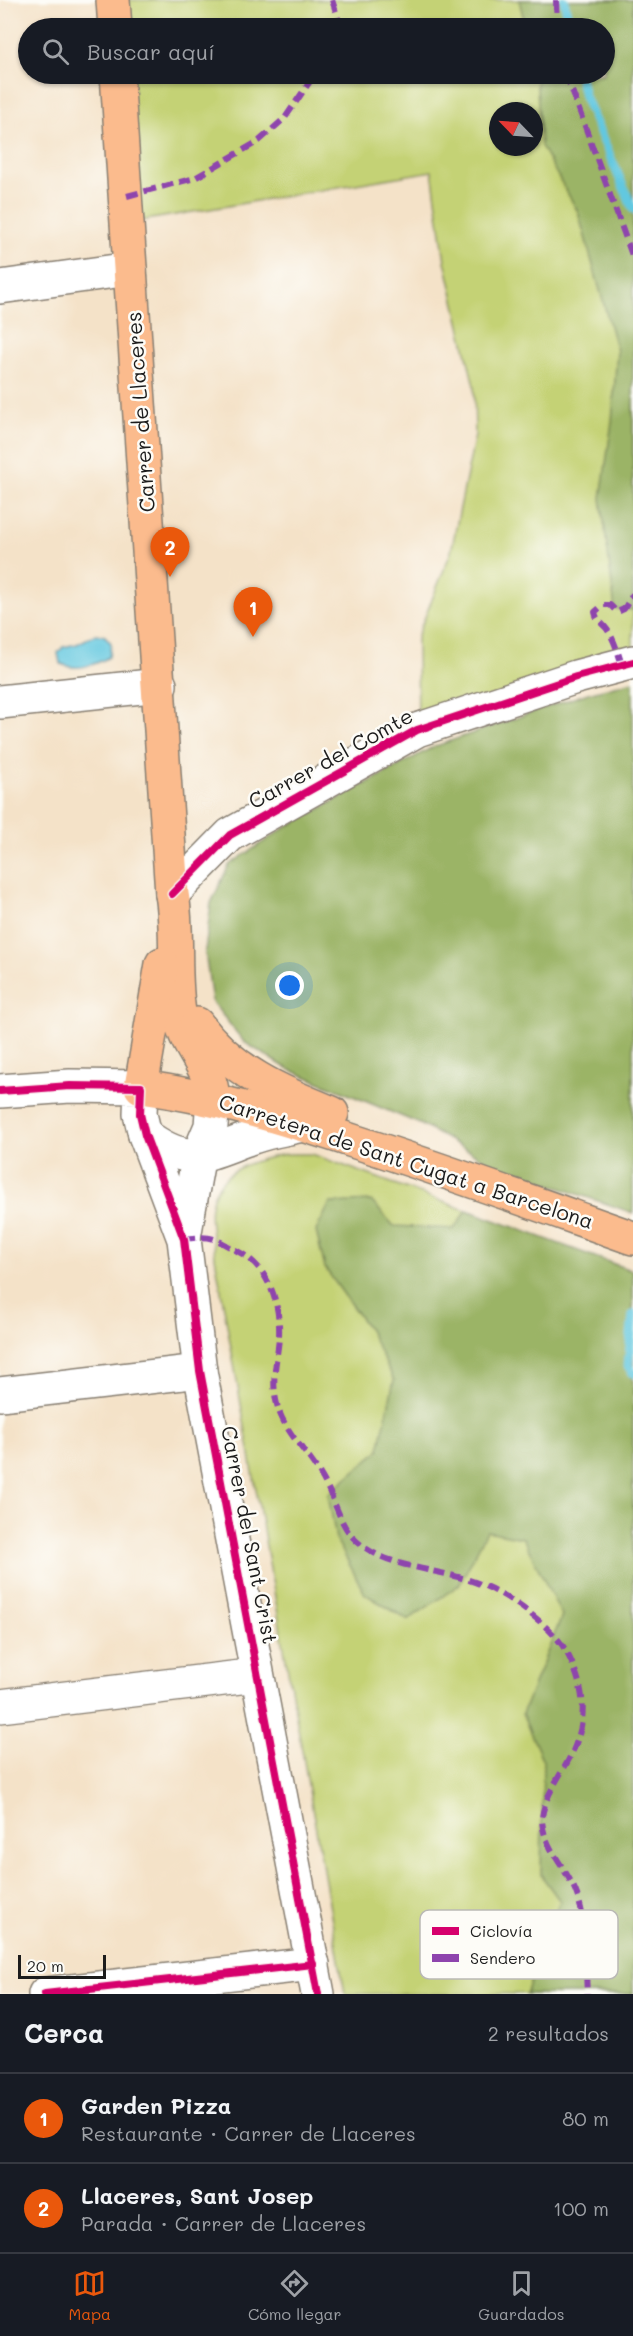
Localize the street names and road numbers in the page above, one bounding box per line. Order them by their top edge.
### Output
street label: Carrer de Llaceres [119,311,160,513]
street label: Carrer del Comte [243,701,417,814]
street label: Carretera de Sant Cugat a Barcelona [216,1087,597,1234]
street label: Carrer del Sant Crist [216,1423,285,1646]

